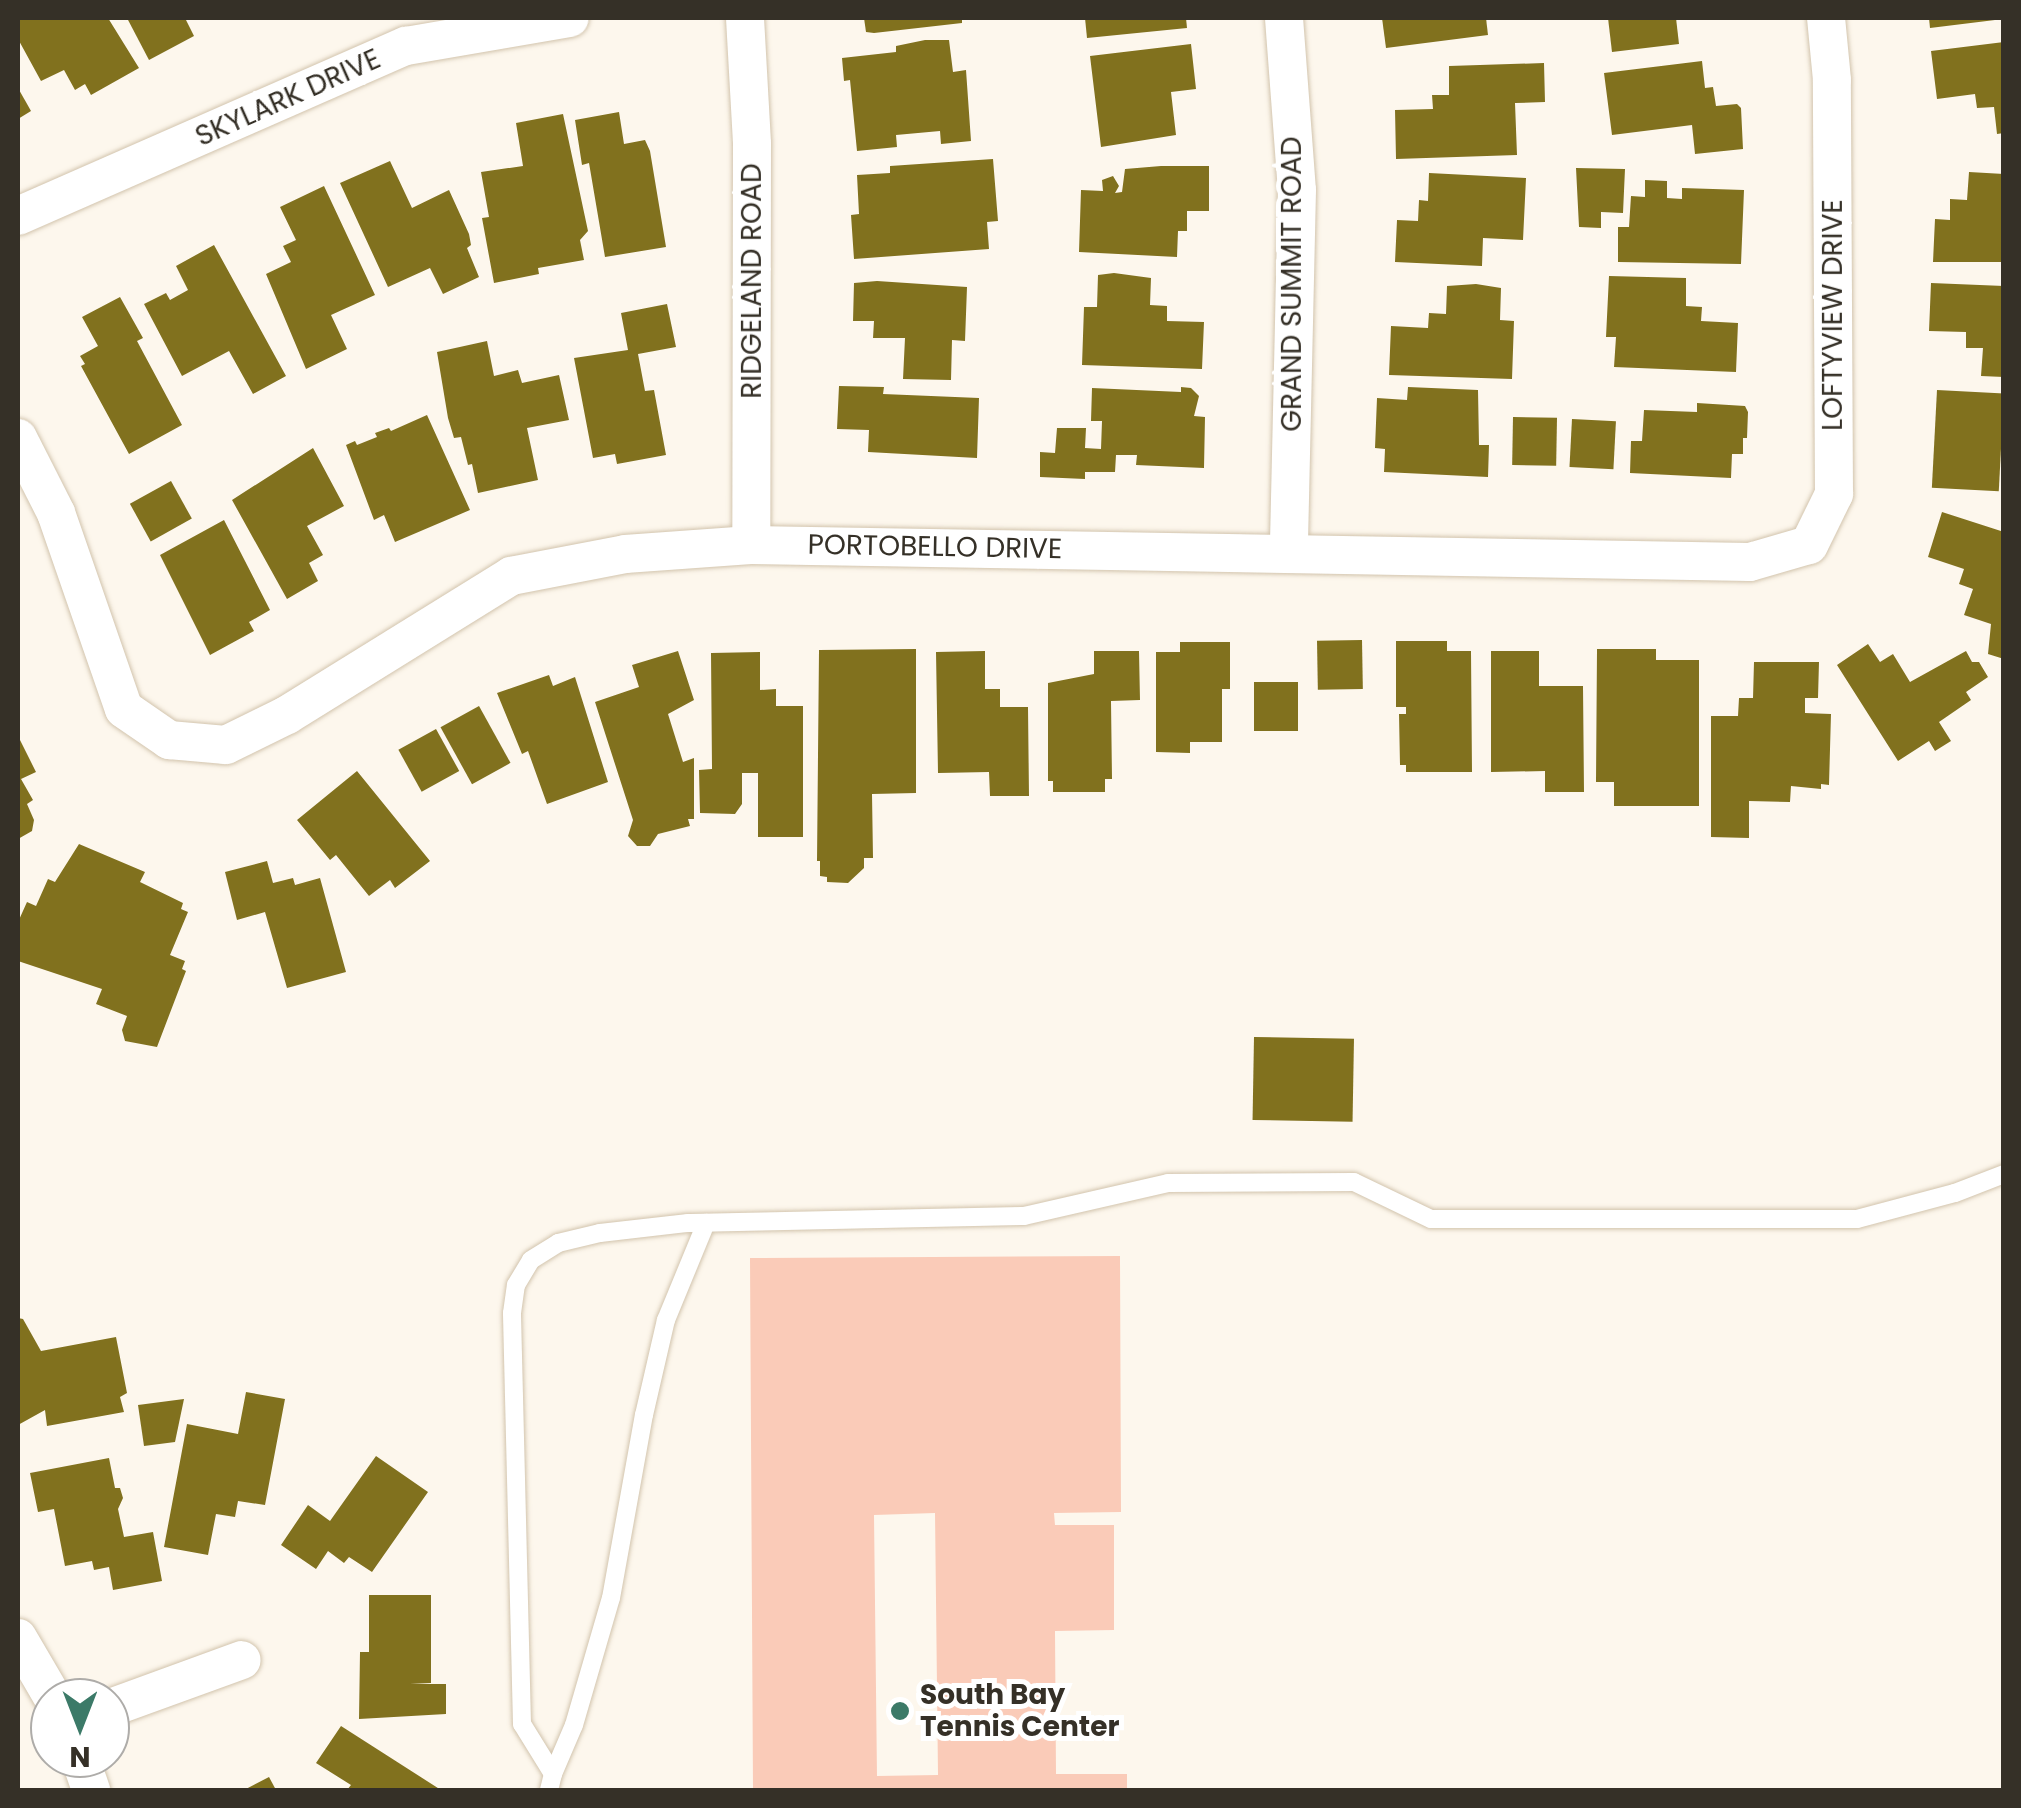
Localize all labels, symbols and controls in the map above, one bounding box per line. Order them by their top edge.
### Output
street label: SKYLARK DRIVE [190,42,386,154]
street label: GRAND SUMMIT ROAD [1275,136,1309,432]
street label: RIDGELAND ROAD [735,163,769,399]
street label: LOFTYVIEW DRIVE [1816,199,1850,431]
street label: PORTOBELLO DRIVE [807,528,1063,566]
north arrow [30,1678,130,1778]
place label: South Bay Tennis Center [920,1678,1119,1744]
marker: South Bay Tennis Center [889,1700,911,1722]
text: N [69,1737,91,1776]

